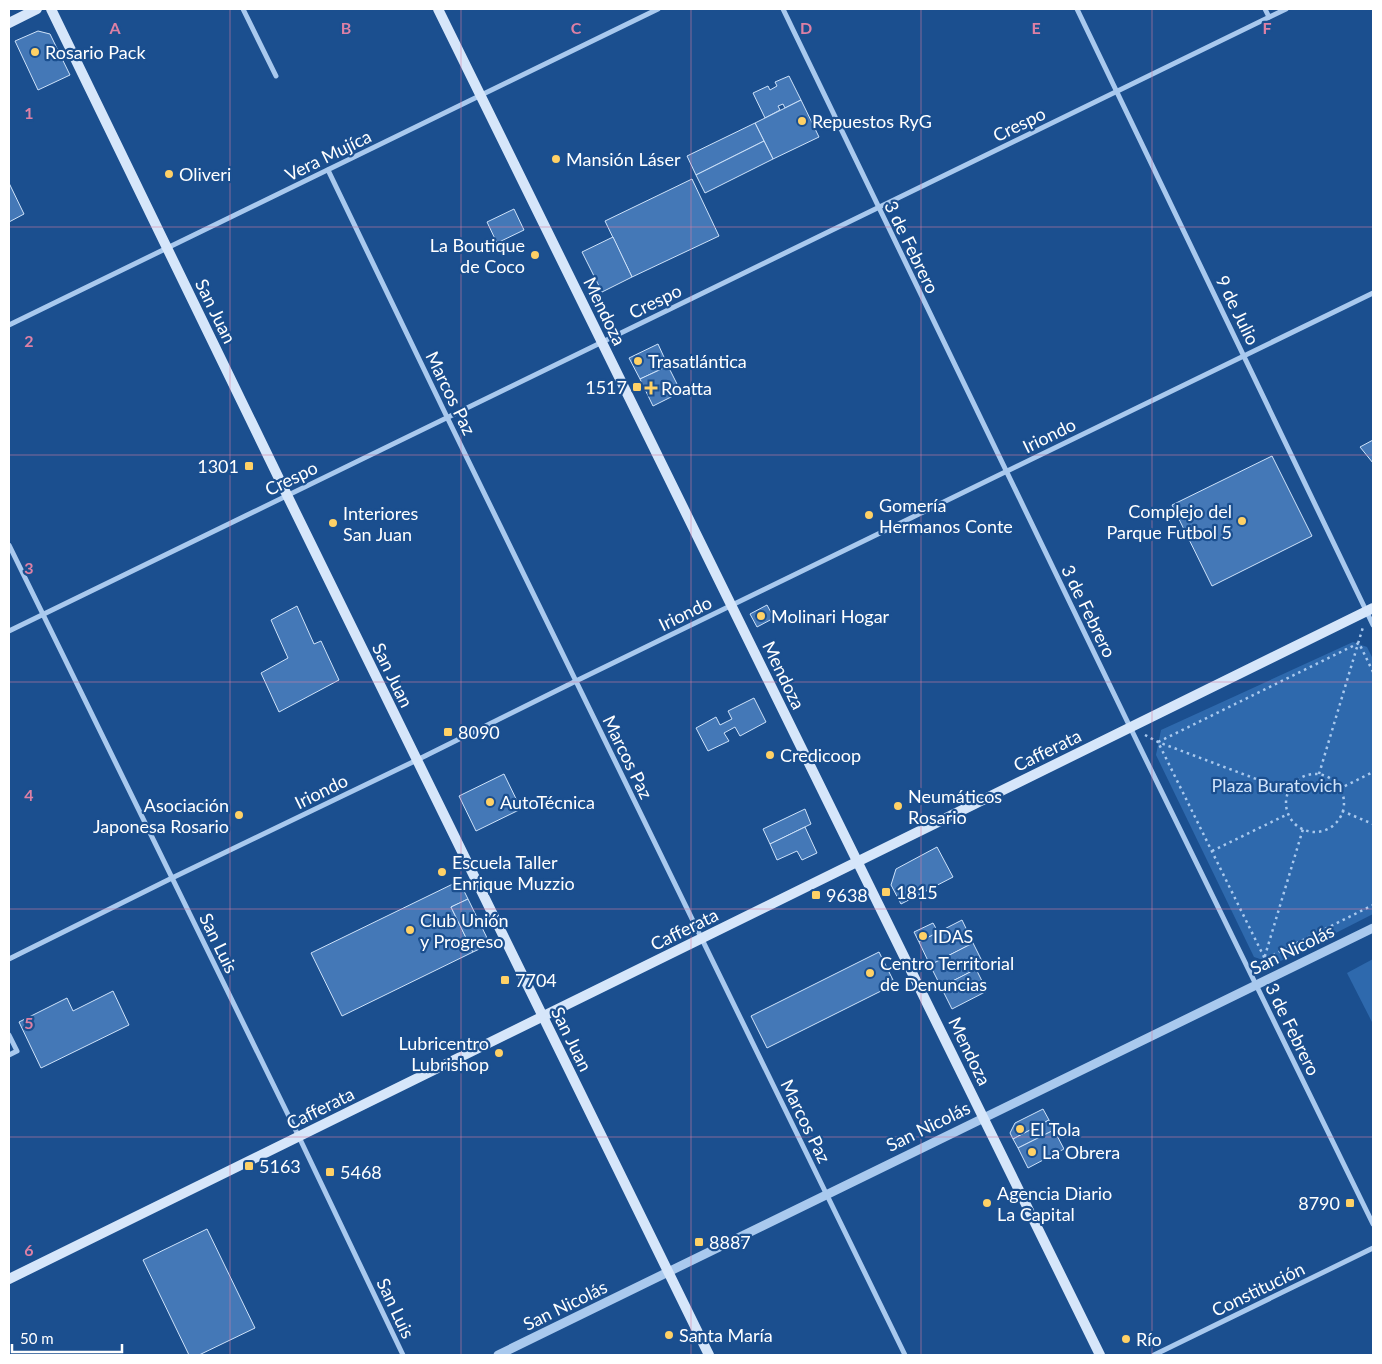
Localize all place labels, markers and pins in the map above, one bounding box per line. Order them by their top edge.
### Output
place label: Rosario Pack [45,41,146,63]
marker: Rosario Pack [29,46,41,58]
place label: Repuestos RyG [812,110,932,132]
marker: Repuestos RyG [796,115,808,127]
place label: Mansión Láser [566,148,681,170]
marker: Mansión Láser [550,153,562,165]
place label: Oliveri [179,163,231,185]
marker: Oliveri [163,168,175,180]
place label: La Boutique de Coco [430,234,525,277]
marker: La Boutique de Coco [529,249,541,261]
place label: Trasatlántica [648,350,747,372]
marker: Trasatlántica [632,355,644,367]
place label: 1517 [585,376,627,398]
place label: Roatta [661,377,712,399]
marker: 1517 [631,381,643,393]
marker: Roatta [645,382,657,394]
place label: 1301 [197,455,239,477]
marker: 1301 [243,460,255,472]
place label: Gomería Hermanos Conte [879,494,1013,537]
place label: Complejo del Parque Futbol 5 [1107,500,1232,543]
place label: Interiores San Juan [343,502,419,545]
marker: Gomería Hermanos Conte [863,509,875,521]
marker: Complejo del Parque Futbol 5 [1236,515,1248,527]
marker: Interiores San Juan [327,517,339,529]
place label: Molinari Hogar [771,605,890,627]
marker: Molinari Hogar [755,610,767,622]
place label: 8090 [458,721,500,743]
marker: 8090 [442,726,454,738]
place label: Credicoop [780,744,861,766]
marker: Credicoop [764,749,776,761]
place label: Neumáticos Rosario [908,785,1002,828]
place label: AutoTécnica [500,791,595,813]
place label: Asociación Japonesa Rosario [93,794,229,837]
marker: AutoTécnica [484,796,496,808]
marker: Neumáticos Rosario [892,800,904,812]
marker: Asociación Japonesa Rosario [233,809,245,821]
place label: Escuela Taller Enrique Muzzio [452,851,575,894]
marker: Escuela Taller Enrique Muzzio [436,866,448,878]
place label: 1815 [896,881,938,903]
place label: 9638 [826,884,868,906]
marker: 1815 [880,886,892,898]
marker: 9638 [810,889,822,901]
place label: Club Unión y Progreso [420,909,509,952]
marker: Club Unión y Progreso [404,924,416,936]
place label: IDAS [933,925,973,947]
marker: IDAS [917,930,929,942]
place label: Centro Territorial de Denuncias [880,952,1014,995]
marker: Centro Territorial de Denuncias [864,967,876,979]
place label: 7704 [515,969,557,991]
marker: 7704 [499,974,511,986]
place label: Lubricentro Lubrishop [399,1032,489,1075]
marker: Lubricentro Lubrishop [493,1047,505,1059]
place label: El Tola [1030,1118,1080,1140]
marker: El Tola [1014,1123,1026,1135]
place label: La Obrera [1042,1141,1120,1163]
marker: La Obrera [1026,1146,1038,1158]
place label: 5163 [259,1155,301,1177]
marker: 5163 [243,1160,255,1172]
place label: 5468 [340,1161,382,1183]
marker: 5468 [324,1166,336,1178]
place label: Agencia Diario La Capital [997,1182,1112,1225]
place label: 8790 [1298,1192,1340,1214]
marker: Agencia Diario La Capital [981,1197,993,1209]
marker: 8790 [1344,1197,1356,1209]
place label: 8887 [709,1231,751,1253]
marker: 8887 [693,1236,705,1248]
place label: Santa María [679,1324,773,1346]
place label: Río [1136,1328,1162,1350]
marker: Santa María [663,1329,675,1341]
marker: Río [1120,1333,1132,1345]

